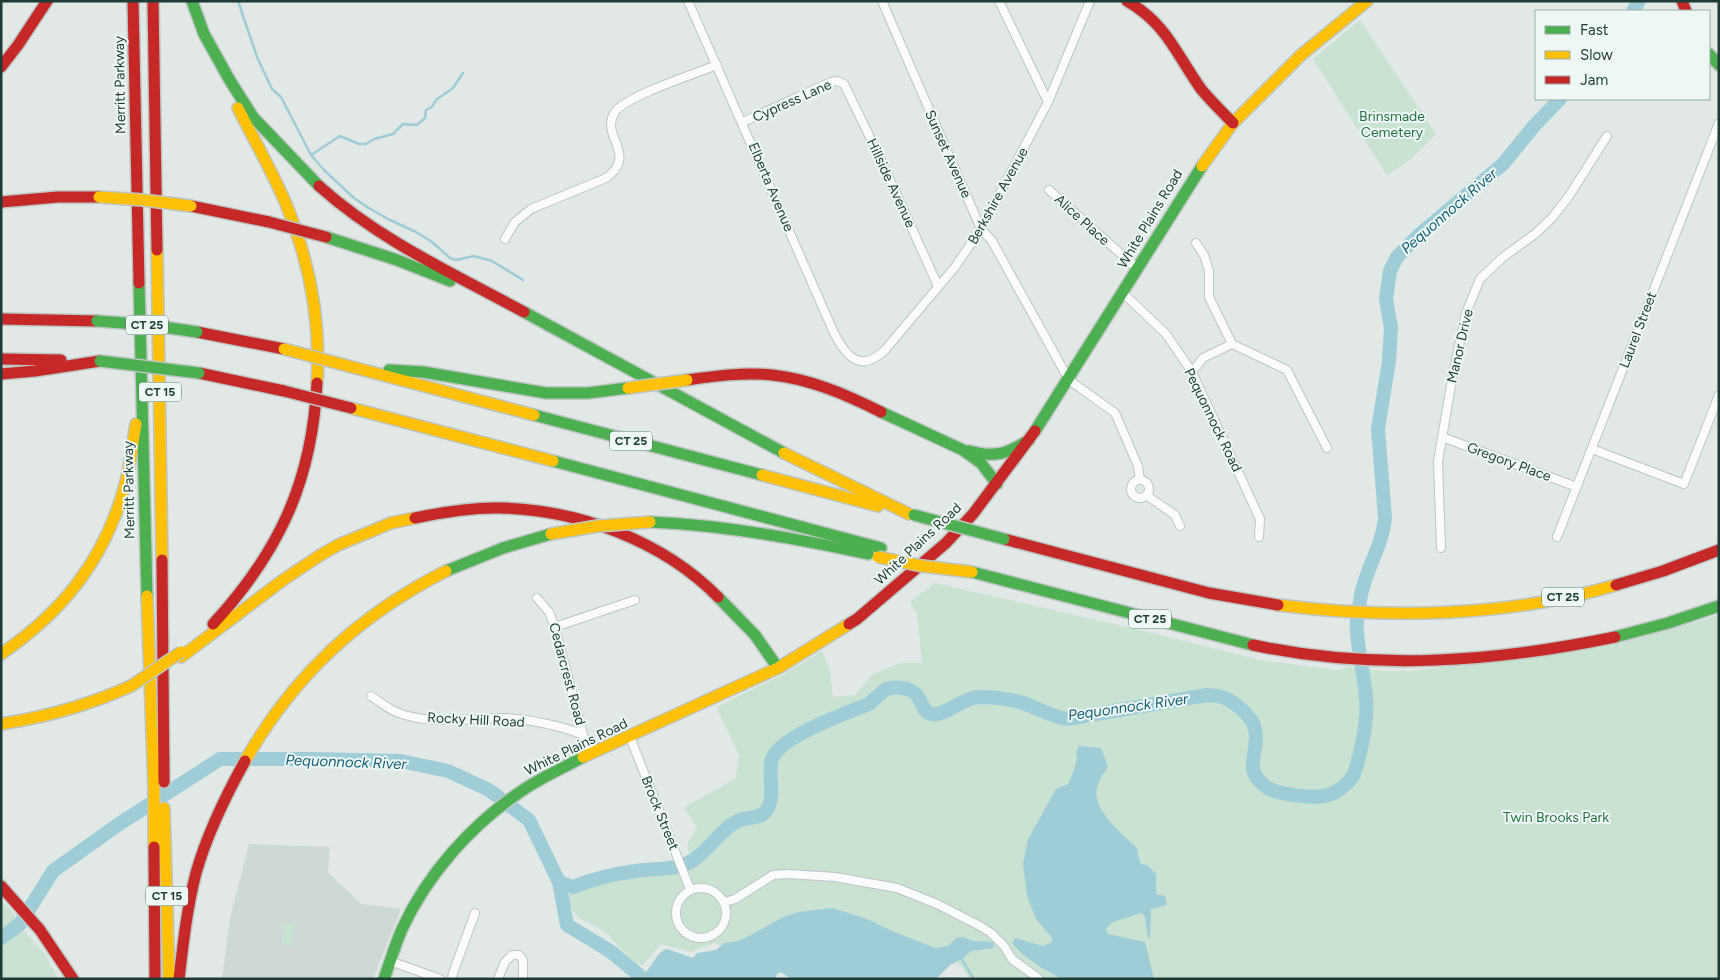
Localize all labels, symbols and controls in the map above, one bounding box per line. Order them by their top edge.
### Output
legend [1535,10,1710,100]
text: Fast [1580,21,1609,39]
street label: Merritt Parkway [111,35,129,134]
text: Slow [1580,46,1613,64]
text: Jam [1580,71,1608,89]
street label: Cypress Lane [750,76,834,126]
street label: Sunset Avenue [921,107,975,201]
park label: Brinsmade Cemetery [1359,108,1425,141]
street label: Hillside Avenue [863,136,919,231]
street label: Elberta Avenue [745,140,798,234]
street label: Berkshire Avenue [964,144,1032,248]
water label: Pequonnock River [1397,164,1501,258]
street label: White Plains Road [1114,166,1186,272]
street label: Alice Place [1051,191,1113,249]
street label: Laurel Street [1616,289,1660,371]
street label: Manor Drive [1443,307,1477,385]
road number: CT 25 [126,316,168,334]
street label: Pequonnock Road [1180,365,1246,475]
road number: CT 15 [139,382,181,402]
road number: CT 25 [610,432,652,451]
street label: Gregory Place [1465,439,1554,485]
street label: Merritt Parkway [120,440,138,539]
street label: White Plains Road [871,499,965,589]
road number: CT 25 [1542,588,1584,606]
road number: CT 25 [1129,610,1171,628]
street label: Cedarcrest Road [545,621,589,727]
water label: Pequonnock River [1067,690,1190,724]
street label: Rocky Hill Road [427,709,525,731]
street label: White Plains Road [522,715,630,779]
water label: Pequonnock River [285,751,408,773]
street label: Brock Street [637,773,683,853]
park label: Twin Brooks Park [1503,809,1609,826]
road number: CT 15 [146,886,188,906]

